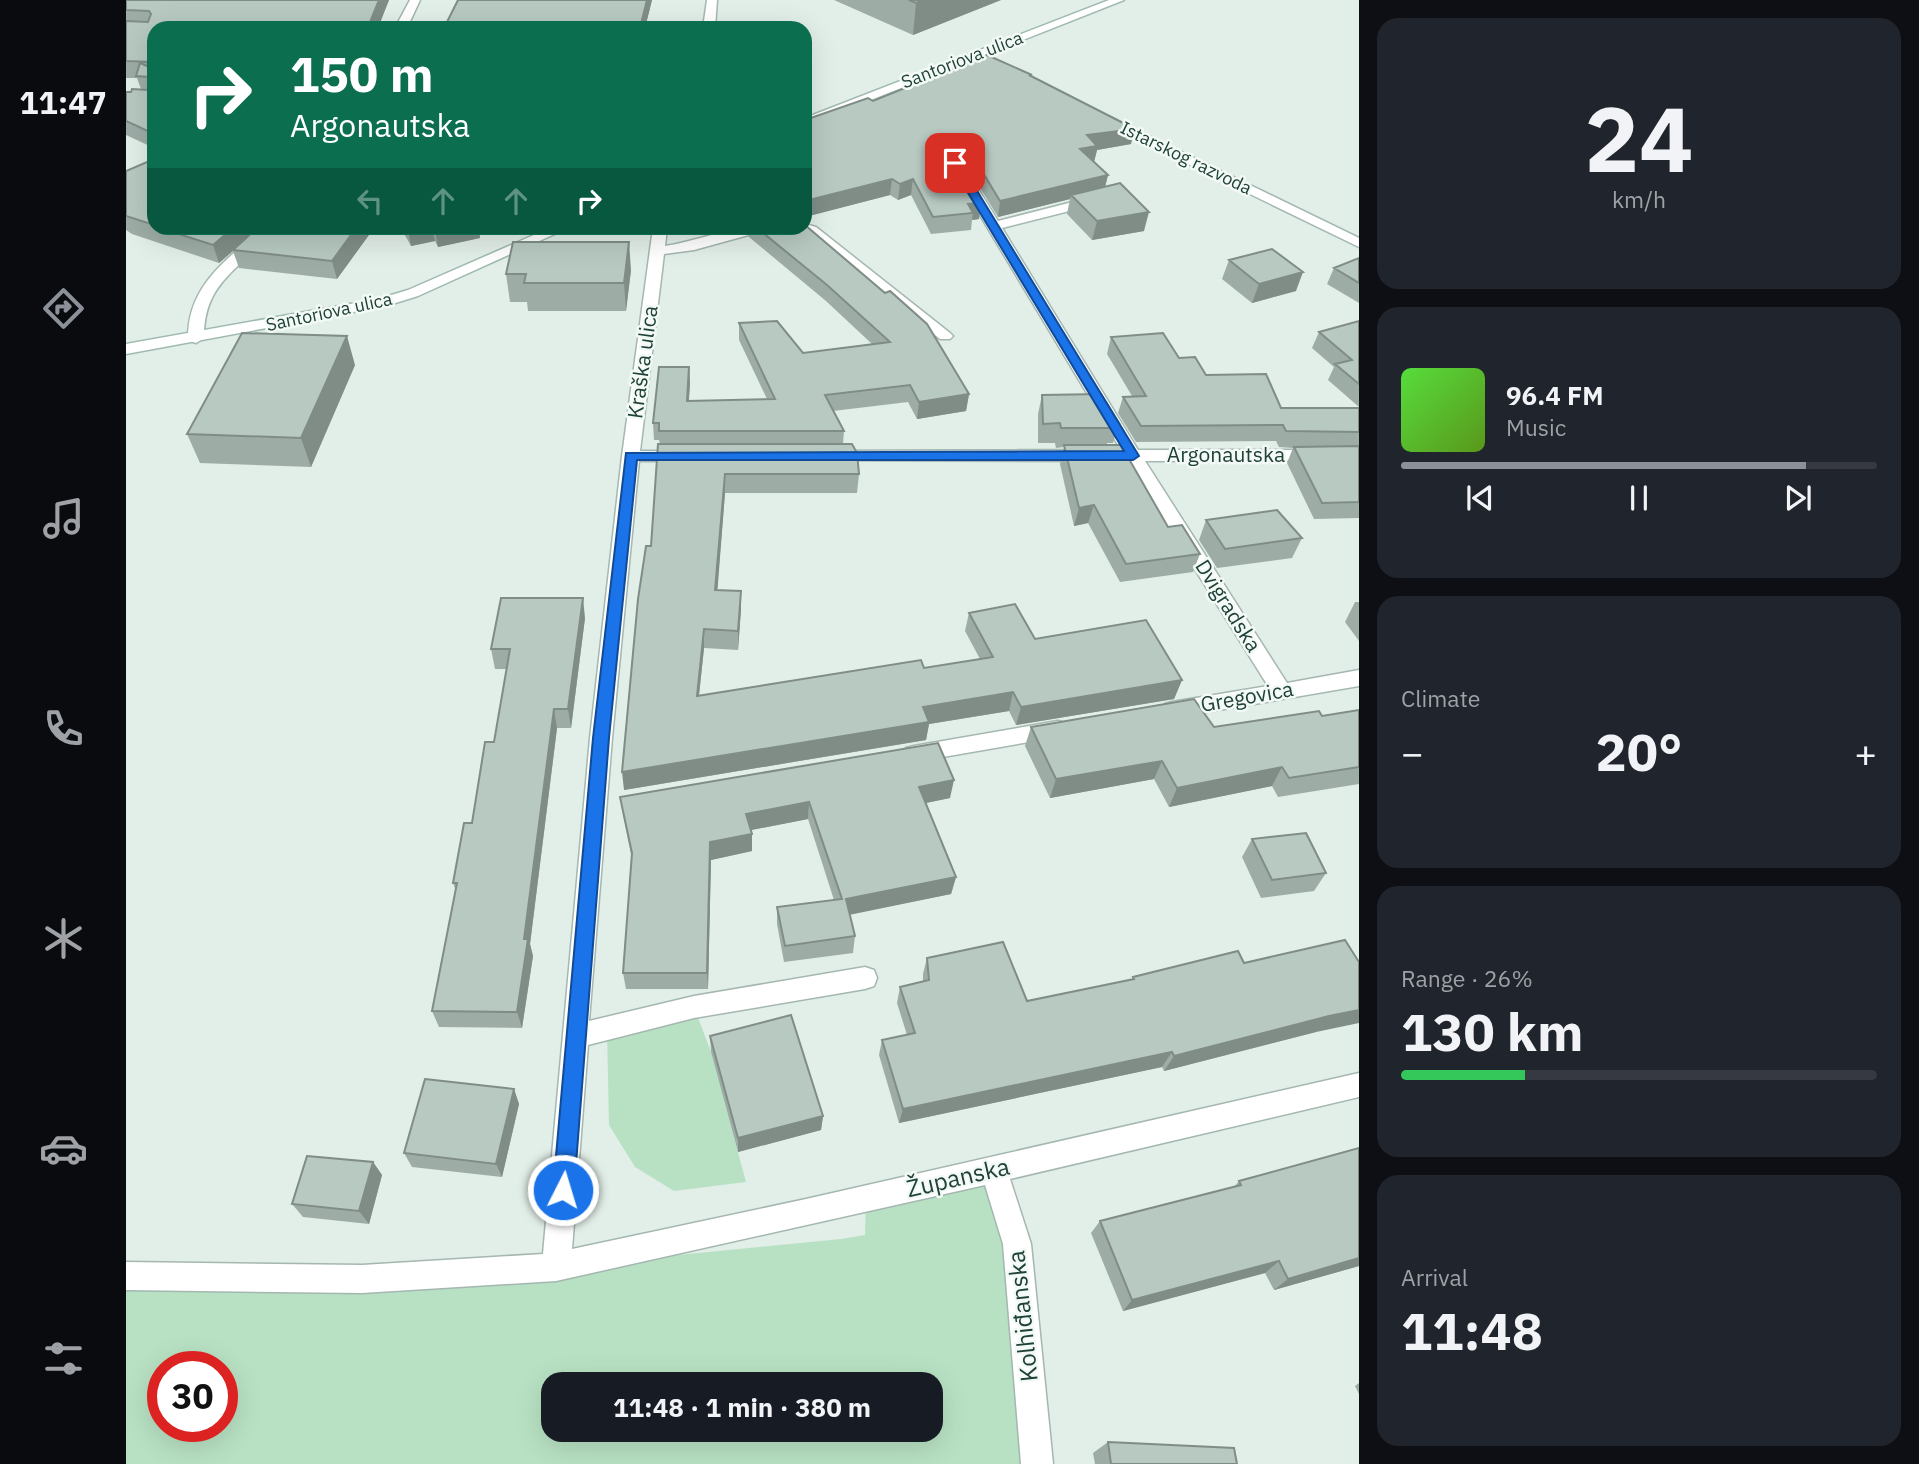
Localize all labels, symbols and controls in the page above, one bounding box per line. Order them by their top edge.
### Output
street label: Santoriova ulica [898,26,1026,93]
text: 150 m [290,42,434,105]
icon: right [175,49,266,140]
text: 24 [1584,79,1694,197]
text: 11:47 [19,81,107,123]
text: Argonautska [290,104,470,146]
street label: Istarskog razvoda [1117,116,1256,200]
pin [925,133,985,193]
icon: arrive [936,144,974,182]
icon: left [351,182,389,220]
icon: ahead [424,182,462,220]
icon: ahead [497,182,535,220]
icon: right [570,182,608,220]
text: km/h [1612,184,1666,214]
icon: directions [39,284,88,333]
street label: Santoriova ulica [264,287,395,336]
street label: Kraška ulica [620,303,664,420]
text: 96.4 FM [1506,378,1604,412]
text: Music [1506,412,1566,442]
street label: Argonautska [1167,440,1285,468]
icon: previous [1461,479,1499,517]
icon: pause [1620,479,1658,517]
icon: next [1779,479,1817,517]
icon: music [39,494,88,543]
street label: Dvigradska [1189,554,1268,657]
street label: Gregovica [1198,674,1295,718]
text: Climate [1401,683,1480,713]
icon: phone [39,704,88,753]
text: 20° [1596,718,1682,785]
text: − [1401,728,1424,777]
text: + [1854,728,1877,777]
icon: climate [39,914,88,963]
text: Range · 26% [1401,963,1533,993]
text: 130 km [1401,998,1583,1065]
icon: car [39,1124,88,1173]
street label: Županska [903,1150,1013,1204]
position arrow [526,1153,600,1227]
street label: Kolhiđanska [999,1249,1045,1383]
text: Arrival [1401,1262,1468,1292]
text: 11:48 [1401,1297,1543,1364]
icon: filters [39,1334,88,1383]
speed limit sign: 30 [147,1351,238,1442]
text: 11:48 · 1 min · 380 m [613,1390,871,1424]

